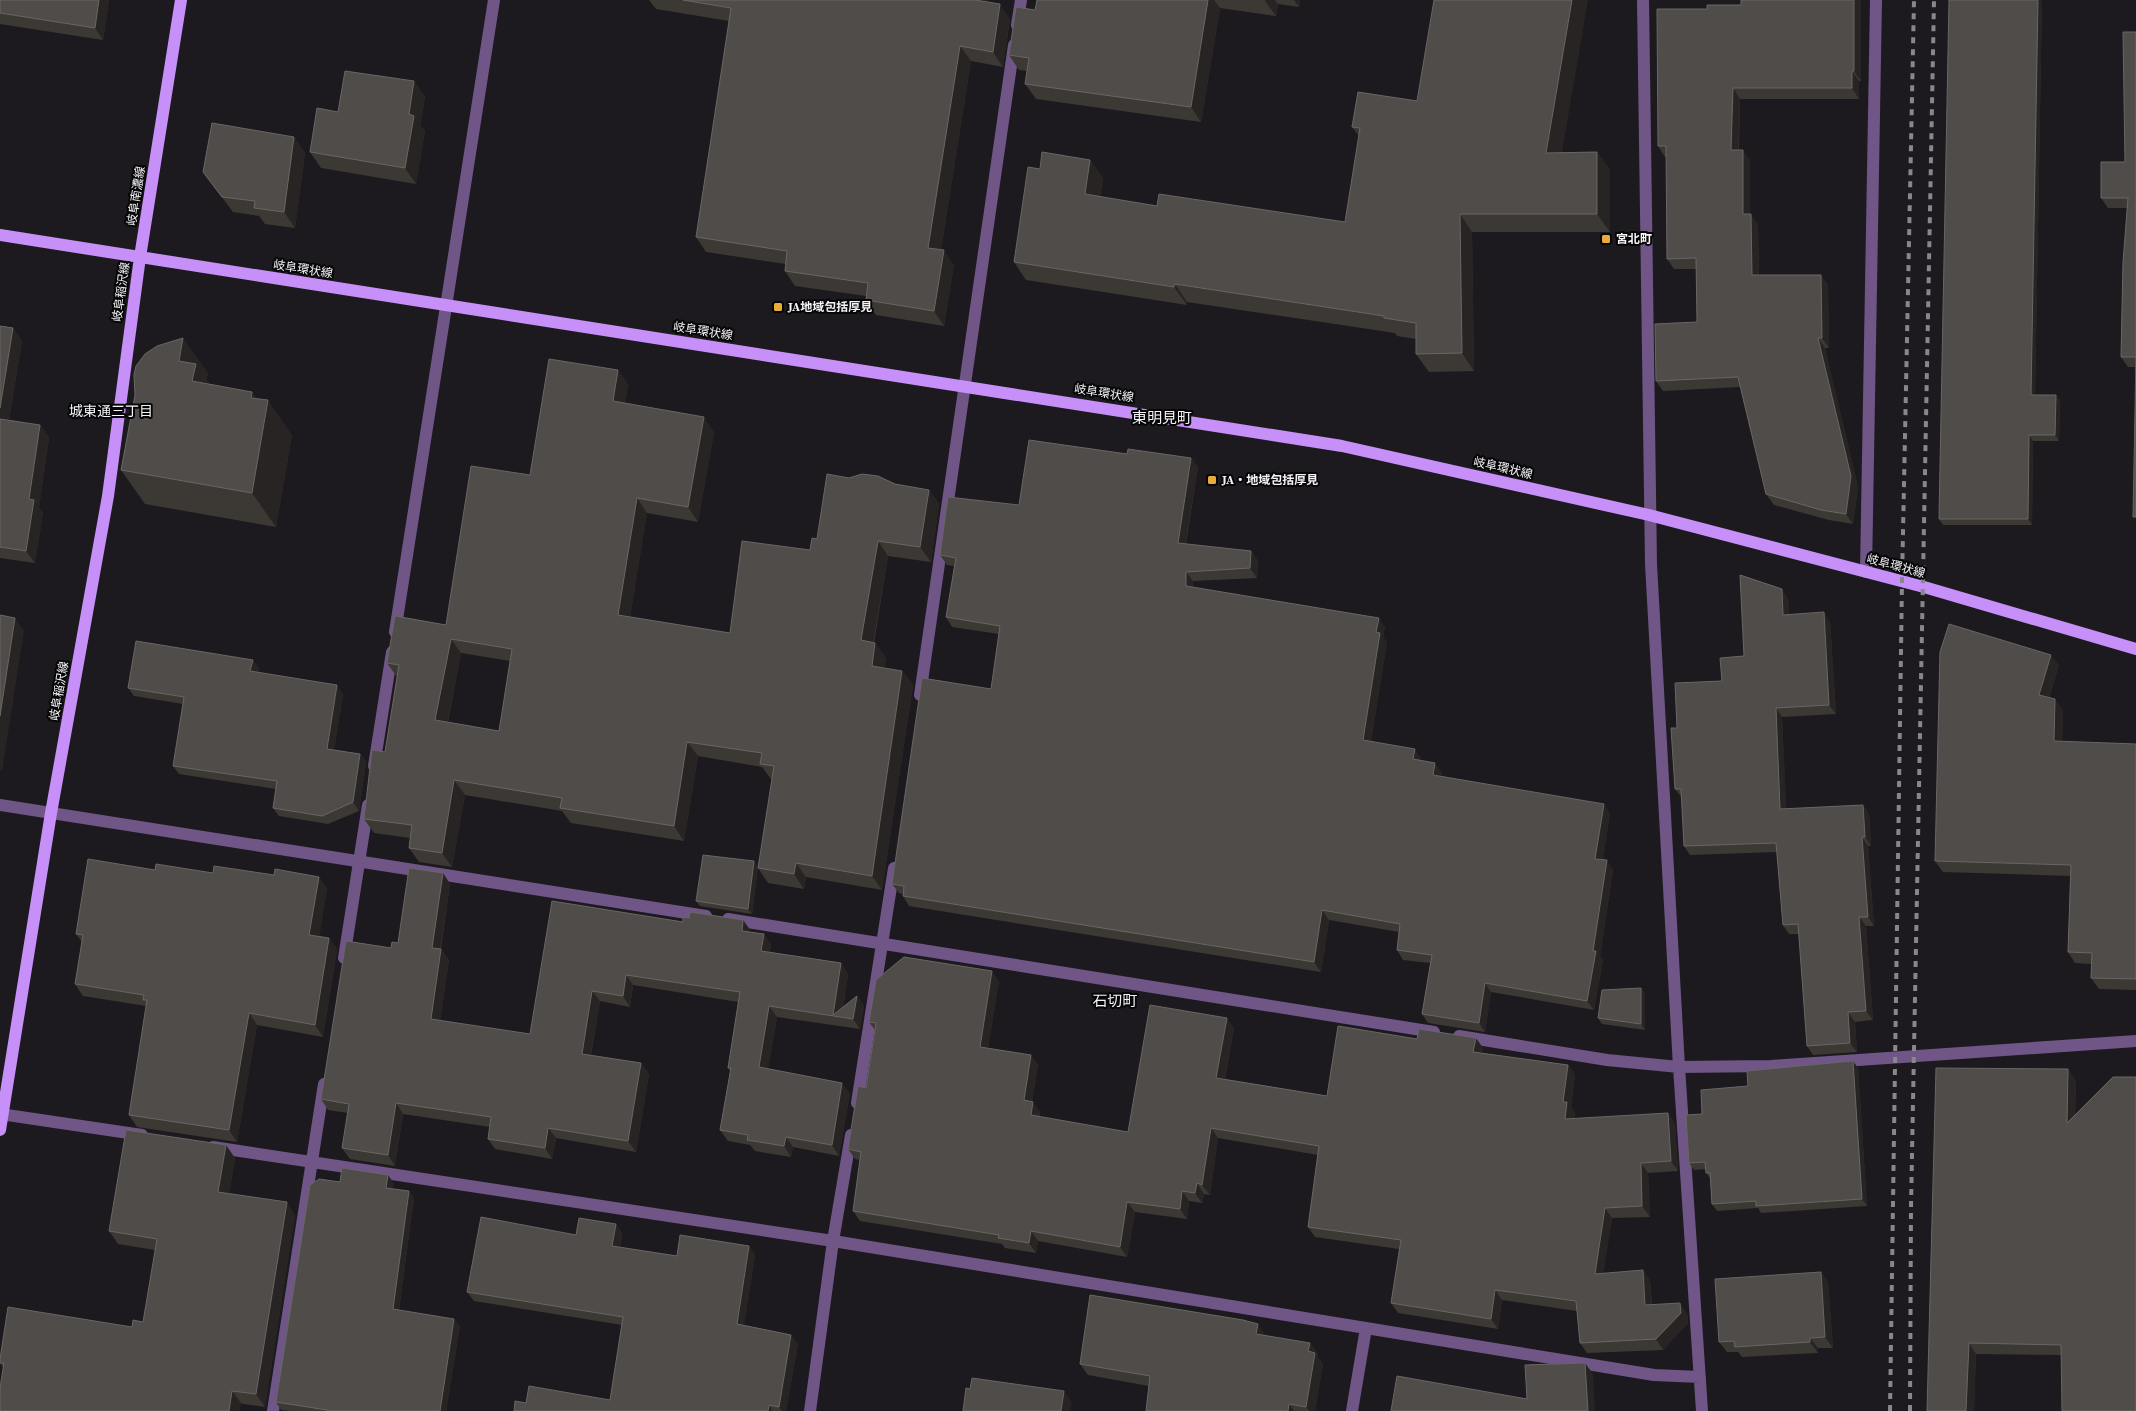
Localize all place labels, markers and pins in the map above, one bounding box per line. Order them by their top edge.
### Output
place label: 宮北町 [1616,231,1652,247]
marker: 宮北町 [1600,233,1612,245]
place label: JA地域包括厚見 [787,299,872,315]
marker: JA地域包括厚見 [772,301,784,313]
place label: JA・地域包括厚見 [1221,472,1318,488]
marker: JA・地域包括厚見 [1206,474,1218,486]

